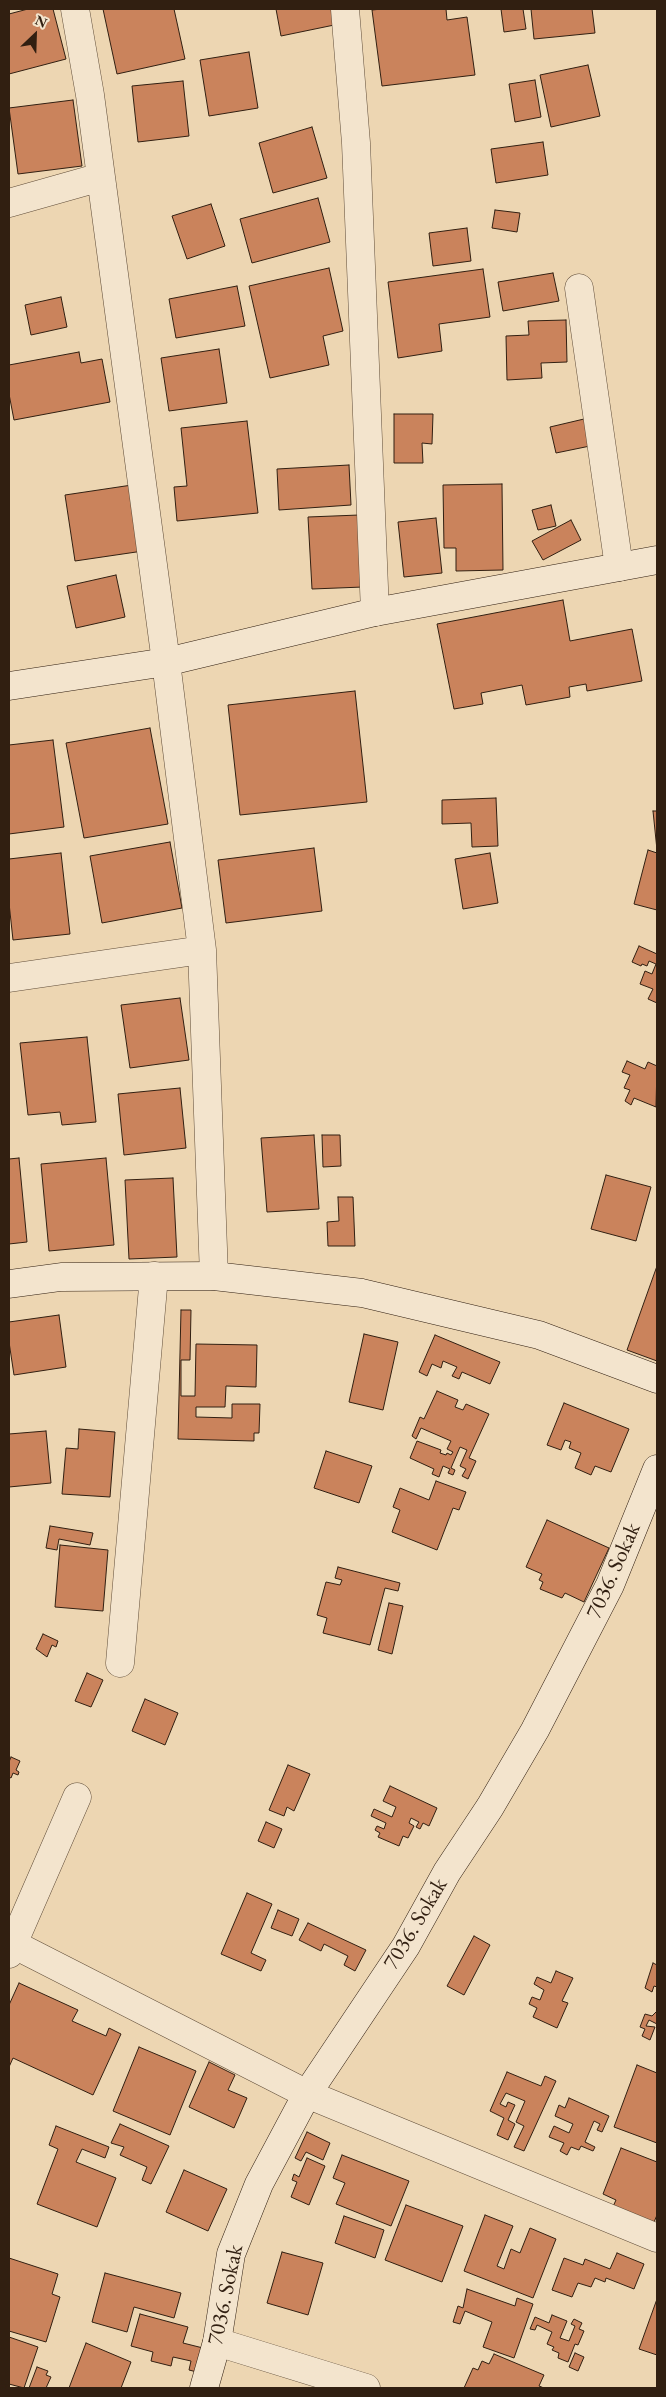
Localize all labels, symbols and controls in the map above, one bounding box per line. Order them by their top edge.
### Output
north arrow [10,10,60,60]
text: N [32,11,50,32]
street label: 7036. Sokak [581,1519,647,1623]
street label: 7036. Sokak [378,1874,454,1974]
street label: 7036. Sokak [202,2242,250,2348]

